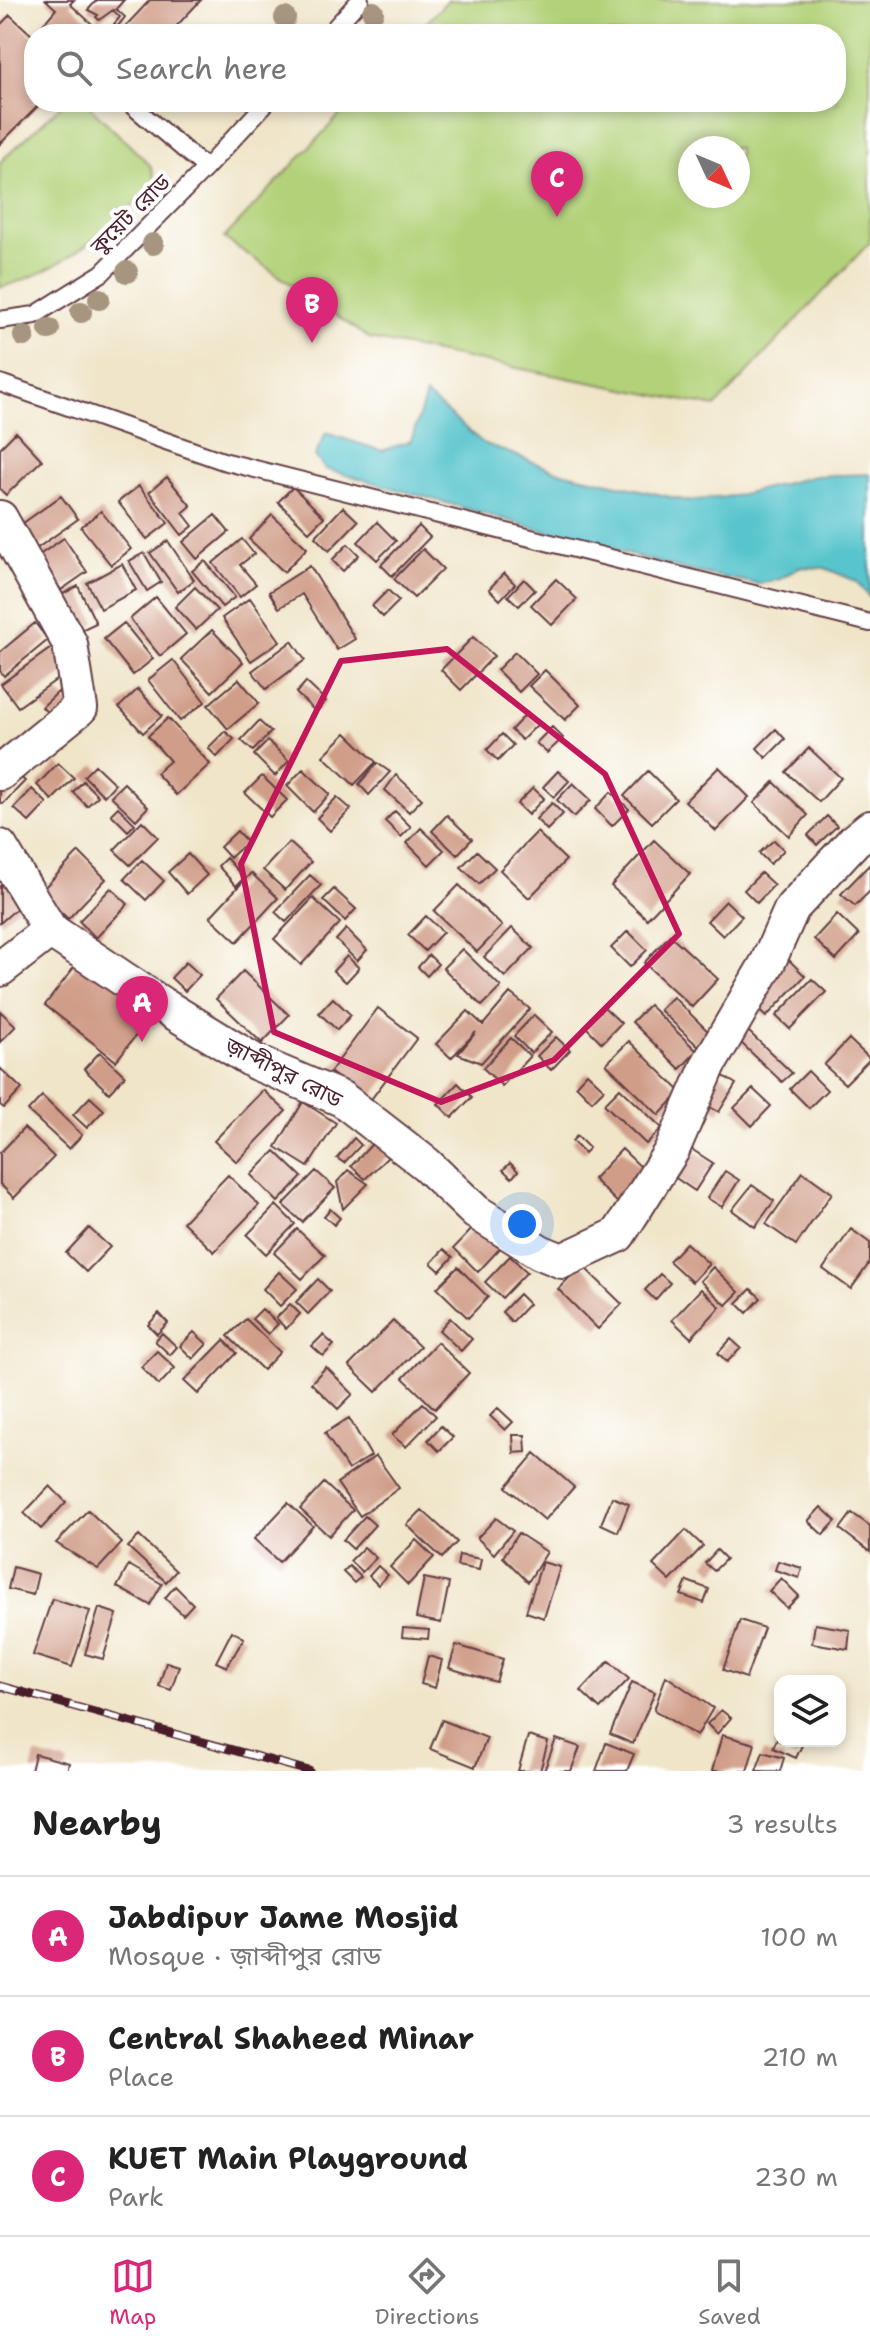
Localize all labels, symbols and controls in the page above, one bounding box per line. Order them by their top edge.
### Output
search box [24,24,846,112]
icon: search [52,46,96,90]
text: Search here [116,48,287,89]
north arrow [678,136,750,208]
pin: C [531,151,583,217]
street label: কুয়েট রোড [83,168,177,261]
pin: B [286,277,338,343]
pin: A [116,976,168,1042]
street label: জ়াব্দীপুর রোড [219,1030,347,1114]
your location [502,1204,542,1244]
map controls [774,1675,846,1747]
button: layers [774,1675,846,1747]
text: Nearby [32,1800,162,1846]
text: 3 results [726,1806,838,1841]
text: Jabdipur Jame Mosjid [108,1897,459,1938]
text: A [48,1919,68,1954]
text: 100 m [760,1919,838,1954]
text: Mosque · জ়াব্দীপুর রোড [108,1938,381,1973]
text: Central Shaheed Minar [108,2018,474,2059]
text: B [50,2039,66,2074]
text: 210 m [761,2039,838,2074]
text: Place [108,2059,174,2094]
text: KUET Main Playground [108,2138,468,2179]
text: C [50,2159,66,2194]
text: 230 m [754,2159,838,2194]
text: Park [108,2179,164,2214]
tab: Map [109,2254,156,2331]
tab: Directions [375,2254,480,2331]
tab: Saved [698,2254,761,2331]

